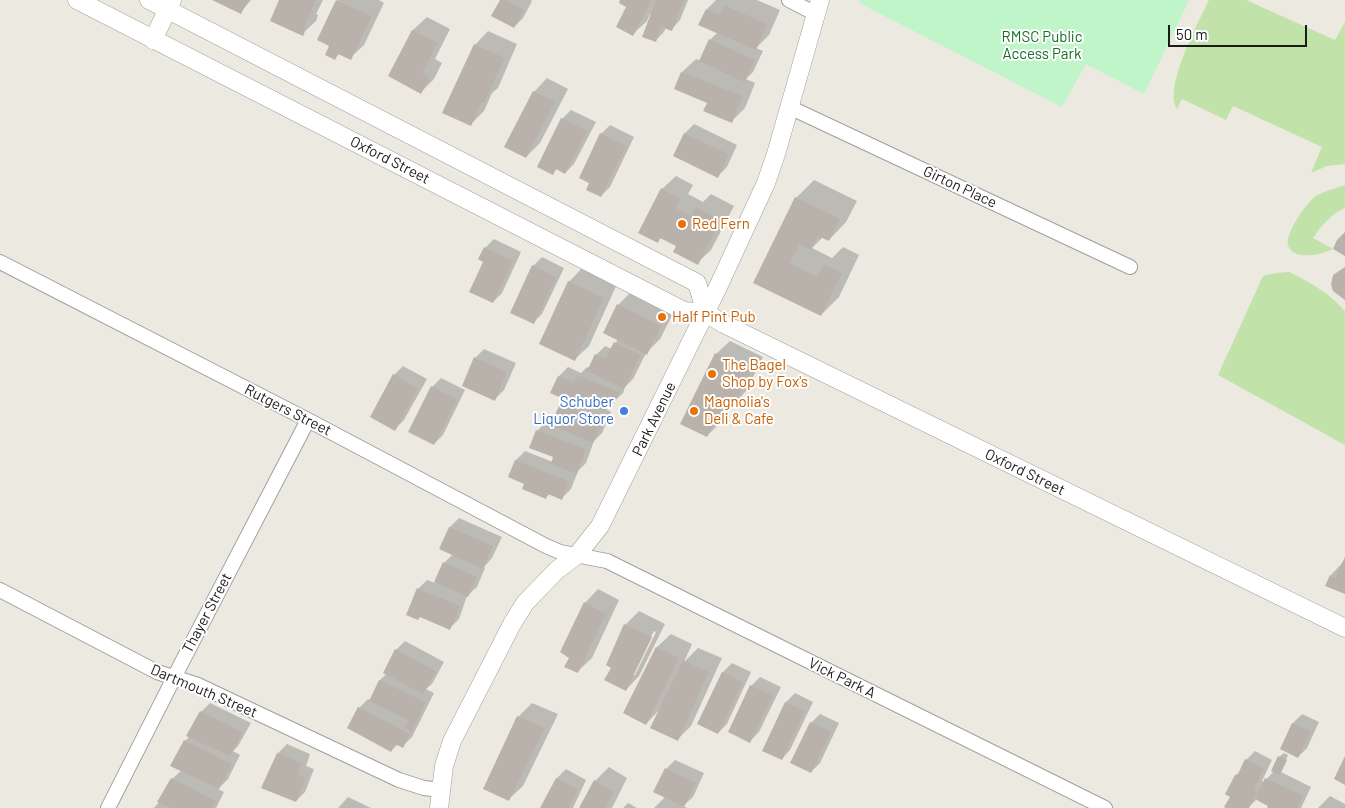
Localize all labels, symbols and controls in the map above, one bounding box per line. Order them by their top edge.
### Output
scale bar [1170,15,1309,47]
text: 50 m [1176,25,1208,43]
park label: RMSC Public Access Park [1002,28,1082,63]
street label: Oxford Street [347,132,433,188]
street label: Girton Place [920,162,1000,212]
place label: Red Fern [692,215,750,233]
marker: Red Fern [676,218,688,230]
place label: Half Pint Pub [672,308,756,326]
marker: Half Pint Pub [656,311,668,323]
place label: The Bagel Shop by Fox's [722,356,808,391]
marker: The Bagel Shop by Fox's [706,368,718,380]
street label: Park Avenue [628,379,680,459]
street label: Rutgers Street [242,380,334,440]
place label: Schuber Liquor Store [533,393,614,428]
place label: Magnolia's Deli & Cafe [704,393,774,428]
marker: Schuber Liquor Store [618,405,630,417]
marker: Magnolia's Deli & Cafe [688,405,700,417]
street label: Oxford Street [982,445,1068,499]
street label: Thayer Street [178,570,236,656]
street label: Vick Park A [805,654,879,702]
street label: Dartmouth Street [148,660,260,722]

